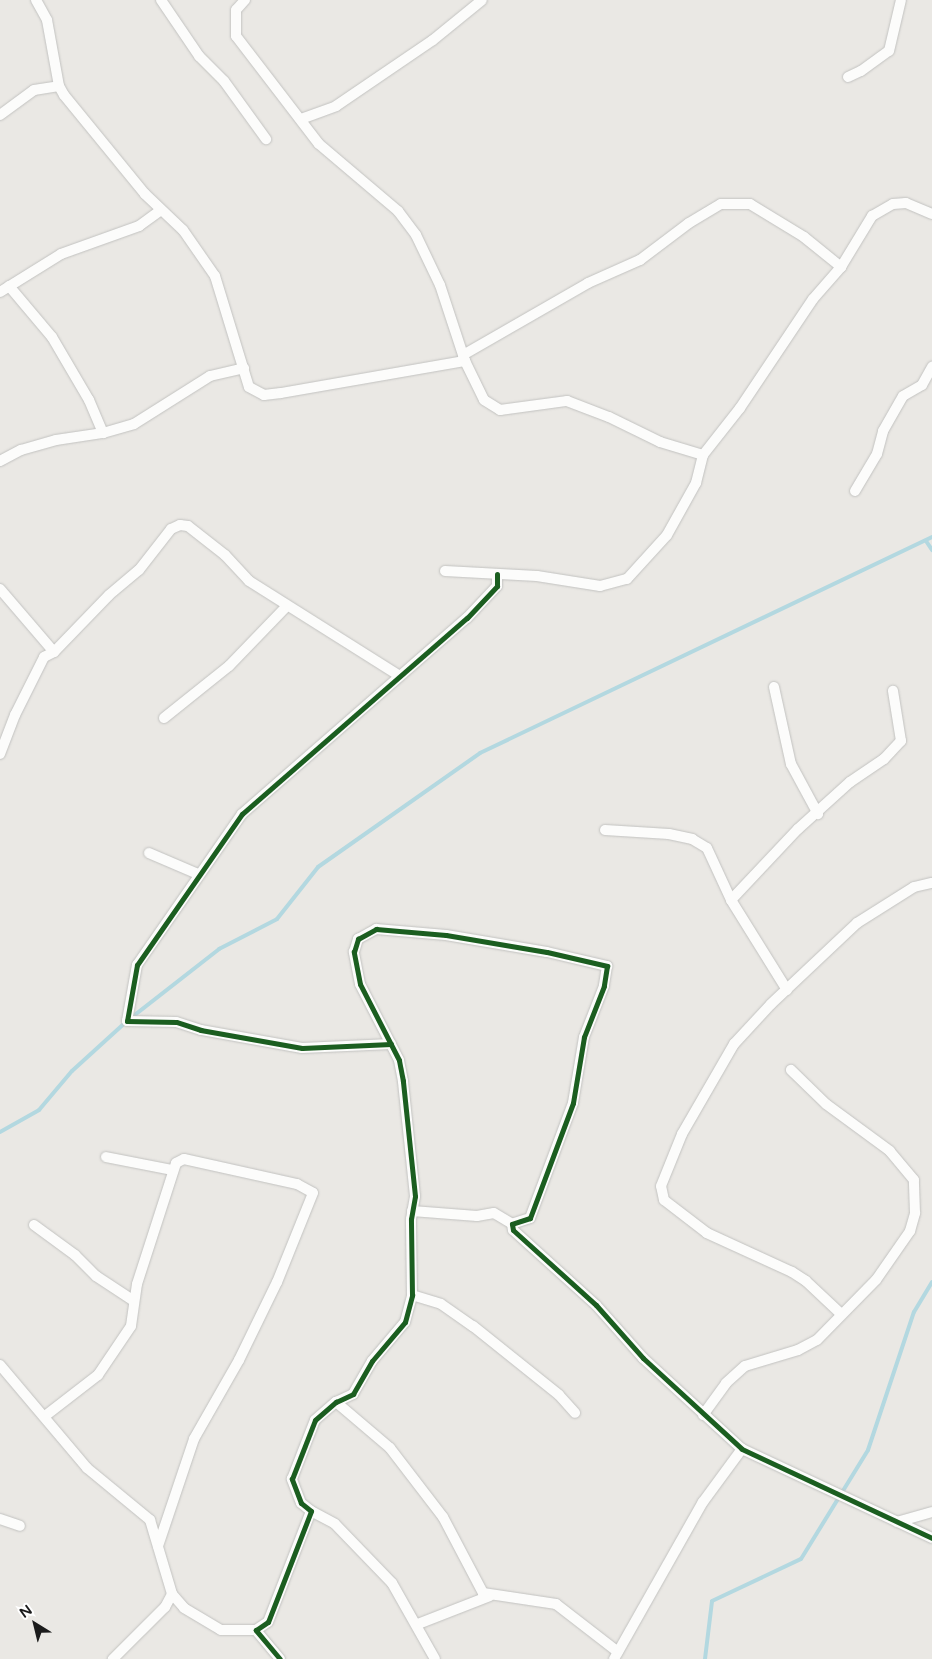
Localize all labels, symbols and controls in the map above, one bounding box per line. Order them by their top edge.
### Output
north arrow [10,1599,60,1649]
text: N [16,1601,35,1622]

